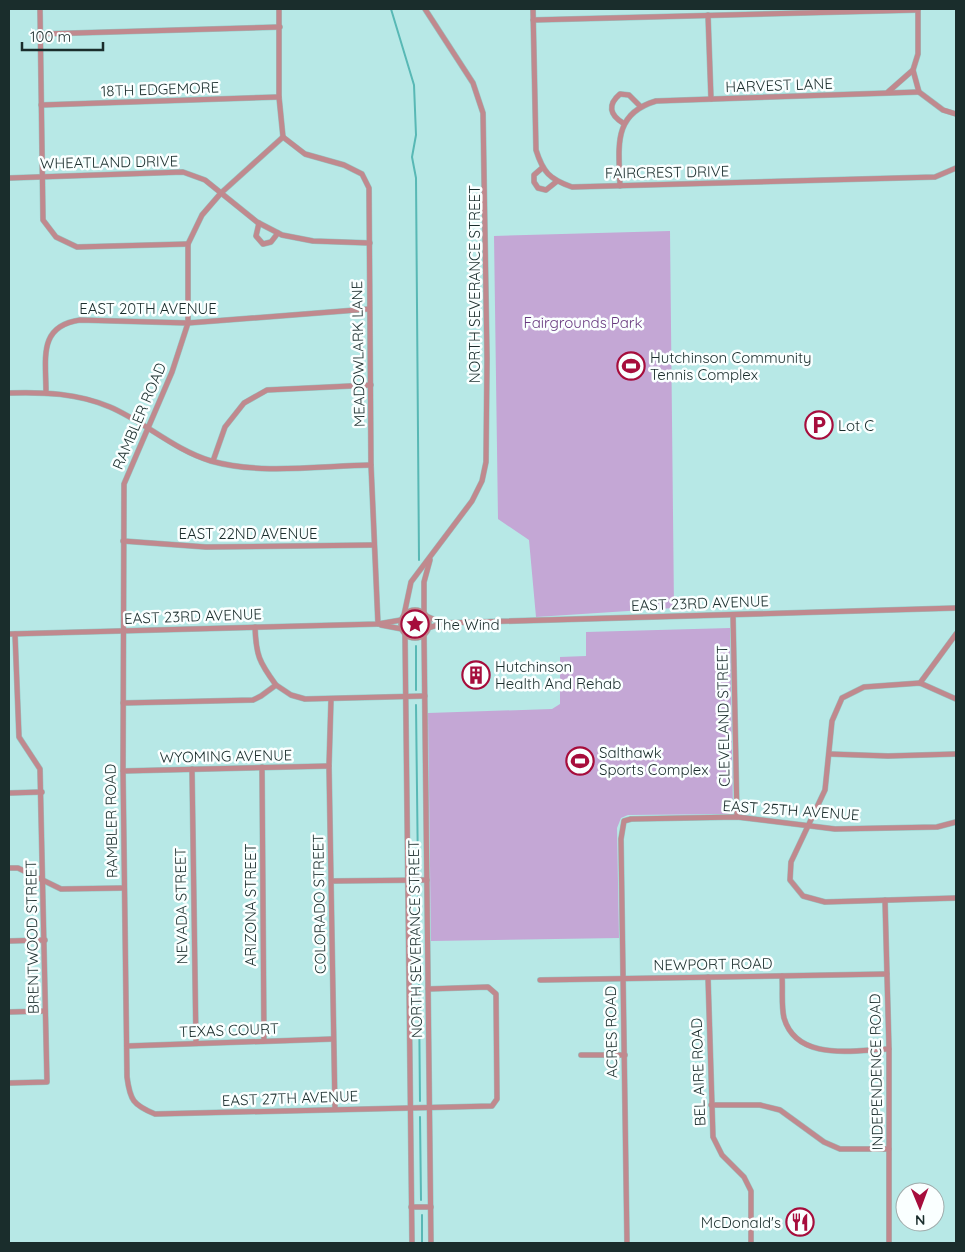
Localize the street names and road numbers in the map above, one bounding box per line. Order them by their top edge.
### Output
street label: HARVEST LANE [725,74,833,96]
street label: 18TH EDGEMORE [101,77,219,101]
street label: WHEATLAND DRIVE [40,151,178,173]
street label: FAIRCREST DRIVE [605,161,729,183]
street label: NORTH SEVERANCE STREET [465,185,484,383]
street label: MEADOWLARK LANE [347,281,369,427]
street label: EAST 20TH AVENUE [79,299,217,318]
street label: RAMBLER ROAD [108,359,170,472]
street label: EAST 22ND AVENUE [178,524,318,543]
street label: EAST 23RD AVENUE [631,591,769,615]
street label: EAST 23RD AVENUE [124,604,262,628]
street label: CLEVELAND STREET [712,645,734,787]
street label: WYOMING AVENUE [160,745,292,767]
street label: RAMBLER ROAD [100,763,121,878]
street label: EAST 25TH AVENUE [722,796,860,824]
street label: COLORADO STREET [308,834,330,974]
street label: NORTH SEVERANCE STREET [404,840,426,1038]
street label: ARIZONA STREET [241,844,260,966]
street label: NEVADA STREET [170,847,192,965]
street label: BRENTWOOD STREET [21,860,43,1014]
street label: NEWPORT ROAD [653,953,773,975]
street label: ACRES ROAD [601,985,621,1078]
street label: INDEPENDENCE ROAD [865,993,887,1151]
street label: BEL AIRE ROAD [687,1017,709,1126]
street label: TEXAS COURT [179,1019,279,1041]
street label: EAST 27TH AVENUE [221,1086,359,1110]

